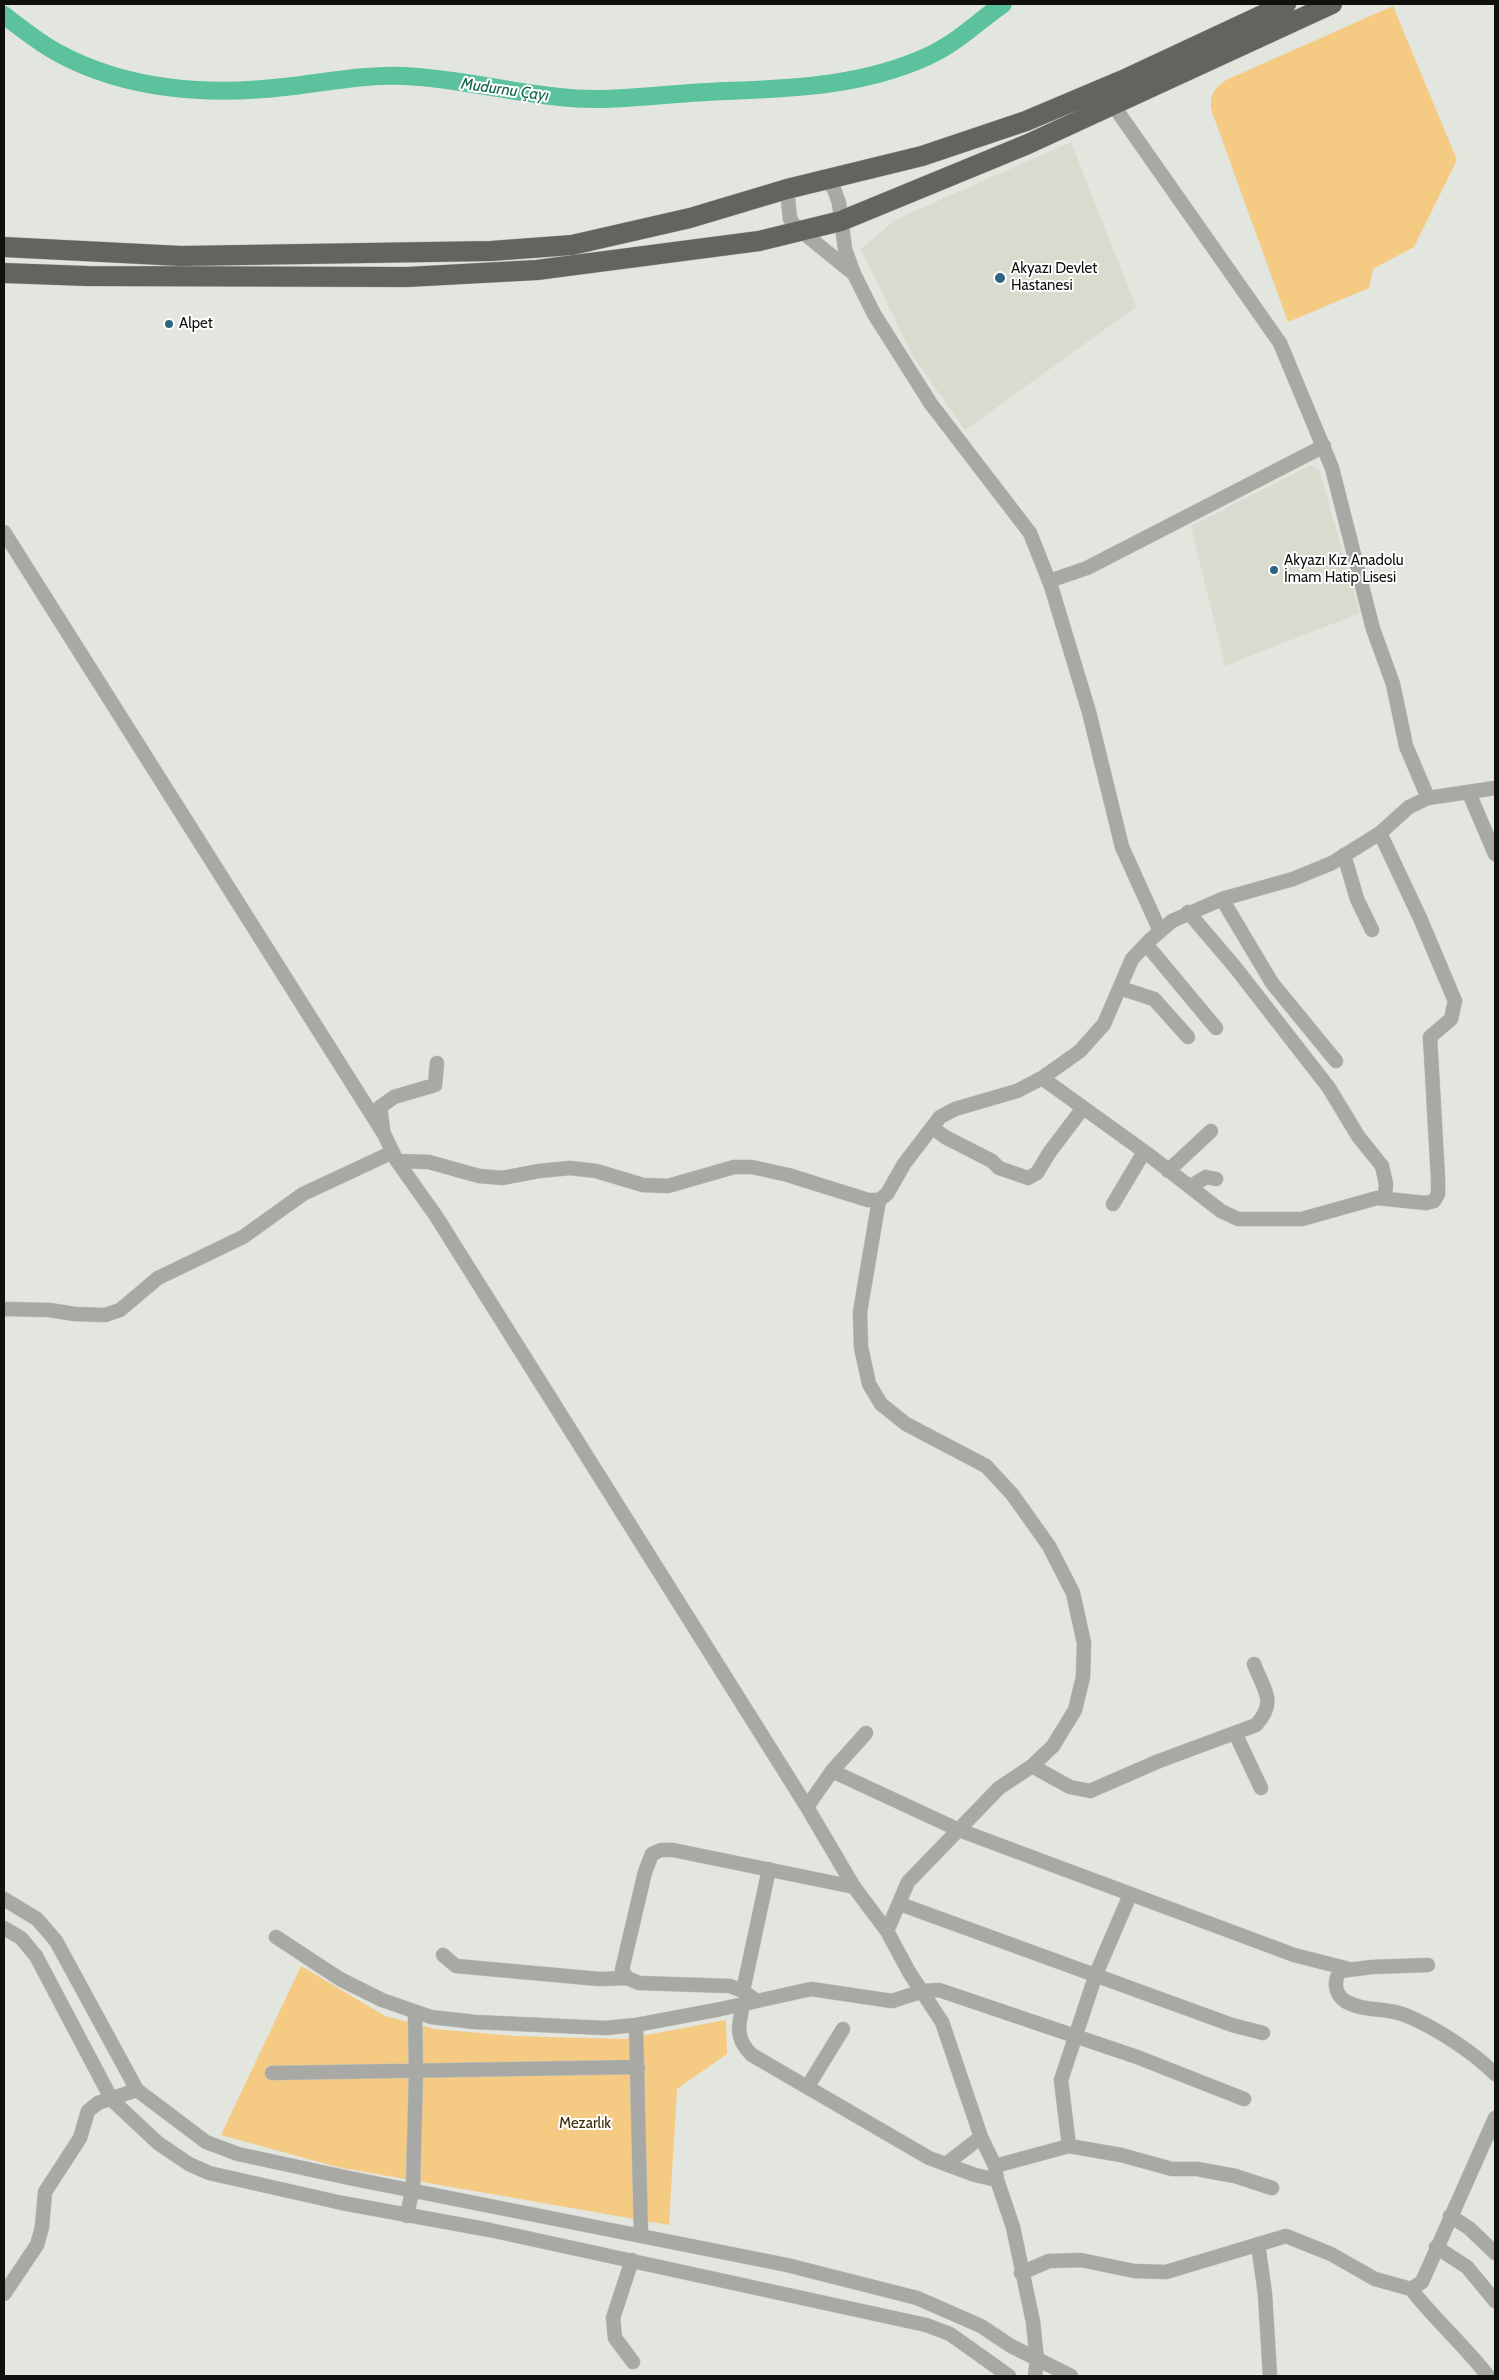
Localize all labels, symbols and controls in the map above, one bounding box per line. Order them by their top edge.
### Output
water label: Mudurnu Çayı [460,74,550,106]
place label: Akyazı Devlet Hastanesi [1011,260,1097,295]
marker: Akyazı Devlet Hastanesi [993,271,1007,285]
place label: Alpet [179,315,213,333]
marker: Alpet [163,318,175,330]
place label: Akyazı Kız Anadolu İmam Hatip Lisesi [1284,552,1404,587]
marker: Akyazı Kız Anadolu İmam Hatip Lisesi [1268,564,1280,576]
park label: Mezarlık [559,2115,611,2133]

